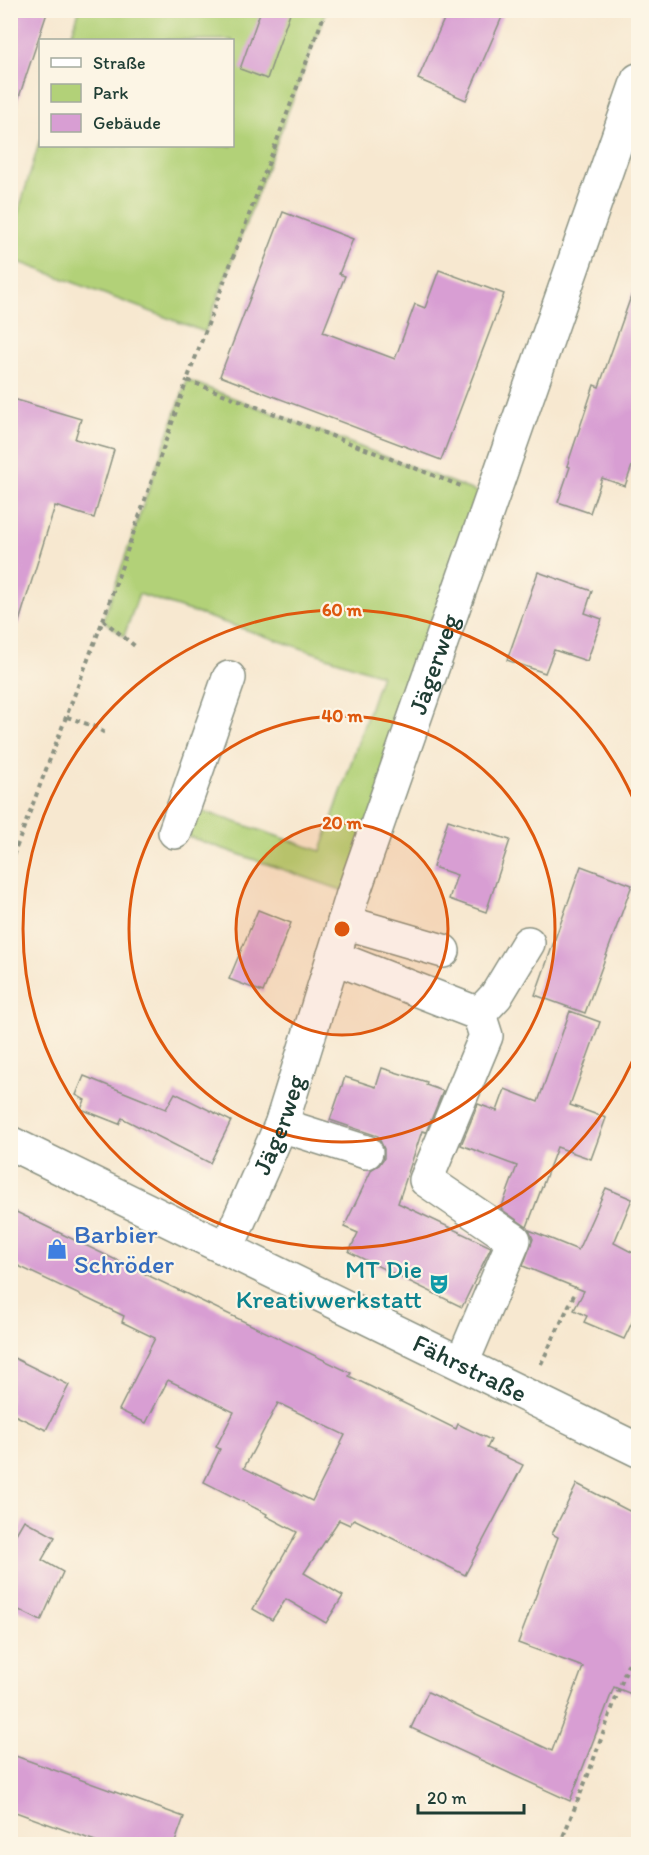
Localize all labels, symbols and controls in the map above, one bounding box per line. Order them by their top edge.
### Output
legend [39,39,234,147]
text: Straße [93,52,146,74]
text: Park [93,82,128,104]
text: Gebäude [93,112,161,134]
text: 60 m [322,599,363,621]
street label: Jägerweg [401,609,466,719]
text: 40 m [321,705,363,727]
text: 20 m [322,812,363,834]
centre of rings [332,919,352,939]
street label: Jägerweg [245,1070,312,1180]
place label: Barbier Schröder [74,1218,174,1280]
shop icon: Barbier Schröder [45,1237,69,1261]
place label: MT Die Kreativwerkstatt [236,1253,422,1315]
theatre icon: MT Die Kreativwerkstatt [427,1272,451,1296]
street label: Fährstraße [408,1326,532,1409]
scale bar [418,1777,524,1815]
text: 20 m [427,1787,467,1809]

